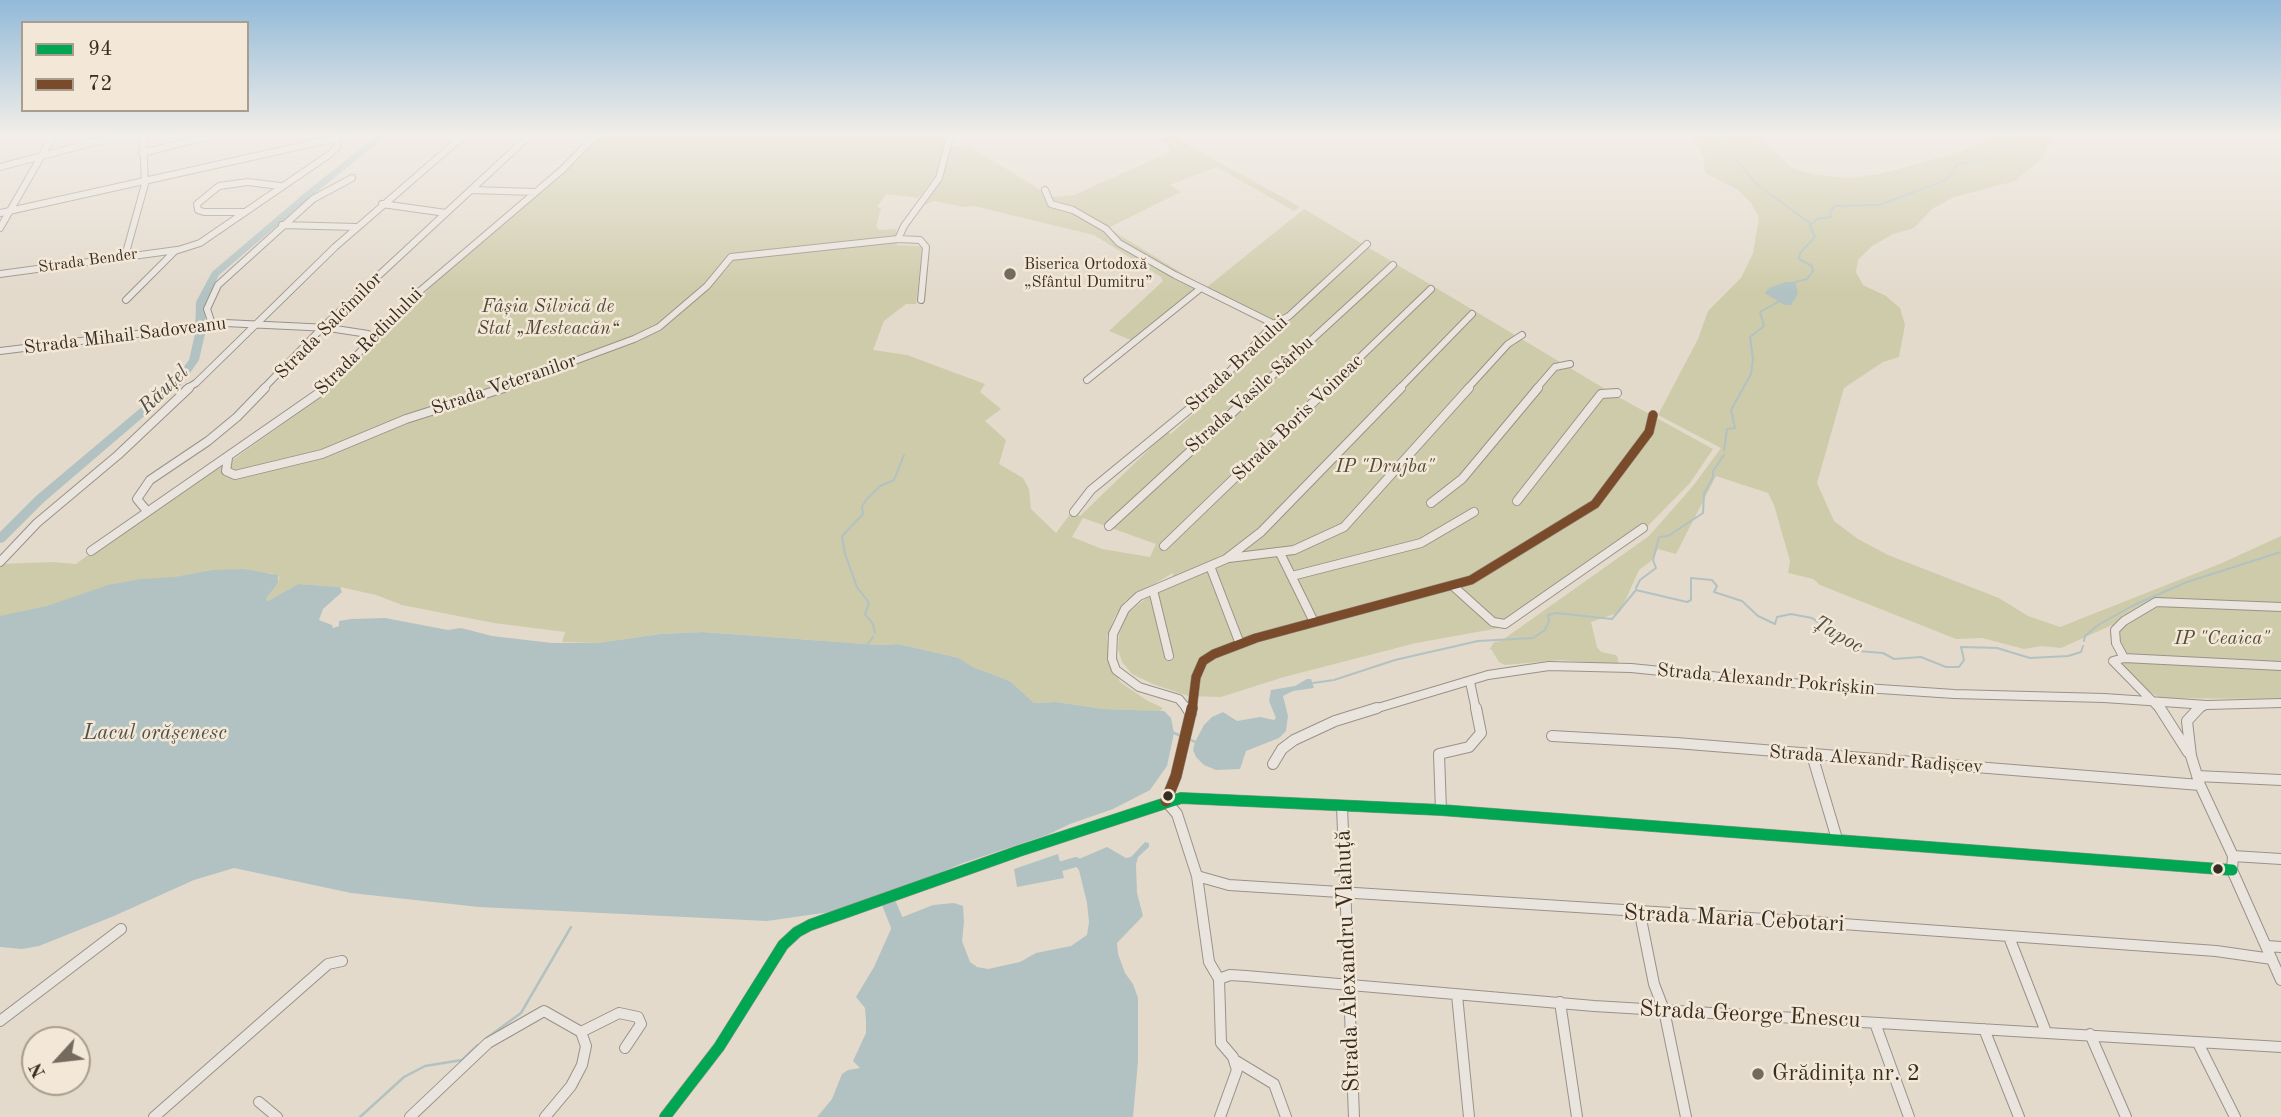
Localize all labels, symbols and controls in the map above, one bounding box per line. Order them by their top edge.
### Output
legend [21,21,248,112]
text: 94 [88,39,112,60]
text: 72 [88,74,112,95]
street label: Strada Bender [37,245,139,277]
place label: Biserica Ortodoxă „Sfântul Dumitru” [1024,255,1152,293]
marker: Biserica Ortodoxă „Sfântul Dumitru” [1002,266,1018,282]
street label: Strada Salcîmilor [270,267,388,385]
street label: Strada Rediulului [310,283,428,401]
park label: Fâșia Silvică de Stat „Mesteacăn“ [477,296,619,340]
street label: Strada Bradului [1181,311,1293,417]
street label: Strada Mihail Sadoveanu [22,312,228,360]
street label: Strada Vasile Sârbu [1181,332,1319,458]
street label: Strada Veteranilor [428,349,580,421]
street label: Strada Boris Voineac [1228,350,1368,486]
water label: Răuțel [134,360,194,420]
park label: IP "Drujba" [1335,456,1435,478]
water label: Țapoc [1808,611,1868,659]
park label: IP "Ceaica" [2174,628,2270,650]
street label: Strada Alexandr Pokrîșkin [1656,659,1876,701]
water label: Lacul orăşenesc [83,720,227,746]
street label: Strada Alexandr Radișcev [1768,741,1984,779]
unlabelled marker [1161,789,1175,803]
street label: Strada Аlexandru Vlahuță [1330,829,1366,1093]
unlabelled marker [2211,862,2225,876]
street label: Strada Maria Cebotari [1623,899,1845,939]
street label: Strada George Enescu [1639,995,1861,1035]
north arrow [21,1026,91,1096]
text: N [27,1059,50,1081]
place label: Grădinița nr. 2 [1772,1060,1920,1088]
marker: Grădinița nr. 2 [1750,1066,1766,1082]

